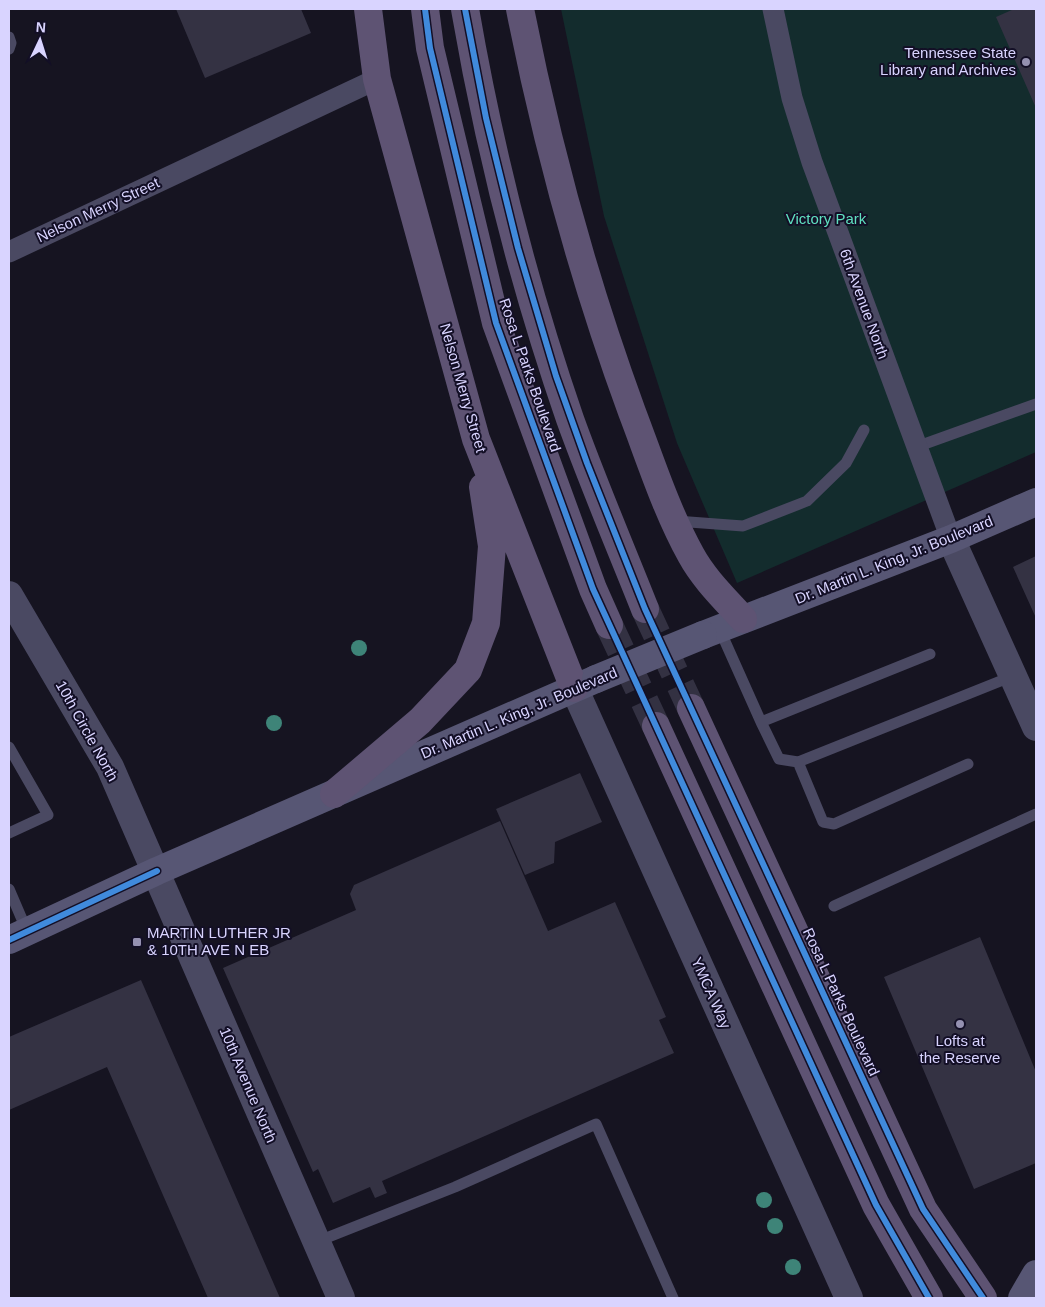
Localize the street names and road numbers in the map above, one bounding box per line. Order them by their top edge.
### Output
street label: Nelson Merry Street [34,173,163,245]
street label: 6th Avenue North [837,247,892,361]
street label: Rosa L Parks Boulevard [496,296,565,454]
street label: Nelson Merry Street [437,321,490,455]
street label: Dr. Martin L. King, Jr. Boulevard [792,512,995,607]
street label: Dr. Martin L. King, Jr. Boulevard [418,663,620,762]
street label: 10th Circle North [53,677,122,784]
street label: Rosa L Parks Boulevard [800,925,883,1078]
street label: YMCA Way [688,955,735,1031]
street label: 10th Avenue North [216,1024,281,1145]

